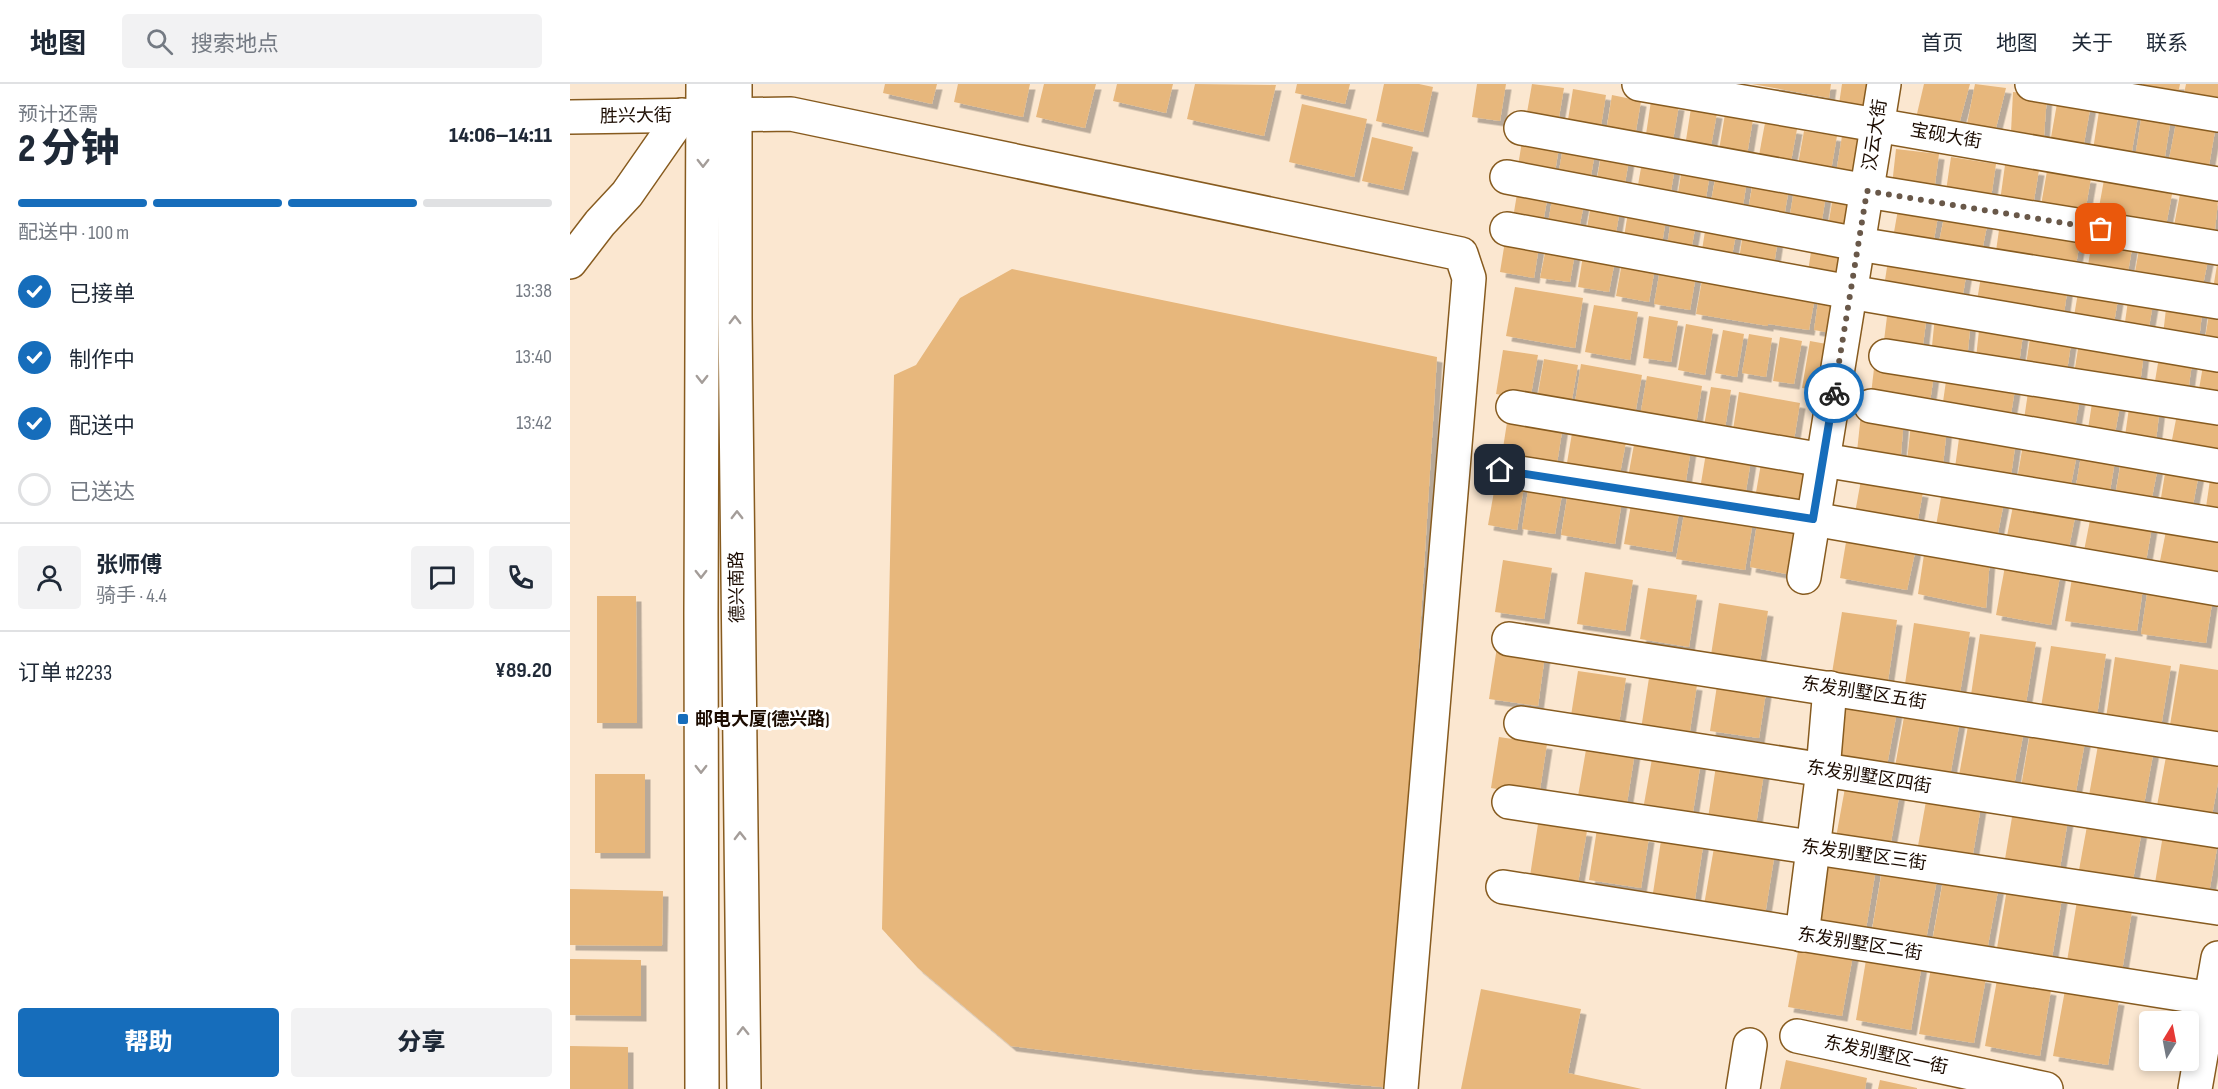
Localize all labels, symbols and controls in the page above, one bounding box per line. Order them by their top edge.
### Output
search box [122,14,542,68]
icon: search [143,25,176,58]
text: 地图 [30,28,86,61]
text: 搜索地点 [191,31,279,58]
text: 首页 [1921,31,1963,56]
text: 地图 [1996,31,2038,56]
text: 关于 [2071,31,2113,56]
text: 联系 [2146,31,2188,56]
street label: 汉云大街 [1859,98,1891,172]
text: 预计还需 [18,103,98,127]
street label: 胜兴大街 [600,105,672,127]
street label: 宝砚大街 [1909,119,1983,153]
text: 14:06–14:11 [449,122,552,149]
text: 2 分钟 [18,126,120,173]
one-way arrow [697,159,709,168]
pin [2075,203,2126,254]
icon: bag [2084,212,2117,245]
text: 配送中 · 100 m [18,221,129,245]
icon: check [18,275,51,308]
text: 13:38 [516,279,552,303]
text: 已接单 [69,281,135,308]
one-way arrow [729,315,741,324]
icon: check [18,341,51,374]
text: 13:40 [516,345,552,369]
text: 制作中 [69,347,135,374]
courier [1804,363,1864,423]
one-way arrow [696,375,708,384]
icon: bike [1818,377,1851,410]
icon: check [18,407,51,440]
text: 13:42 [516,411,552,435]
text: 配送中 [69,413,135,440]
pin [1474,444,1525,495]
icon: home [1483,453,1516,486]
text: 已送达 [69,479,135,506]
one-way arrow [731,510,743,519]
button: person [18,546,81,609]
button: chat [411,546,474,609]
button: phone [489,546,552,609]
street label: 德兴南路 [726,551,748,623]
text: 张师傅 [96,552,162,579]
one-way arrow [695,570,707,579]
text: 骑手 · 4.4 [96,584,167,608]
text: ¥89.20 [495,657,552,684]
text: 订单 #2233 [18,660,112,687]
street label: 东发别墅区五街 [1800,673,1928,713]
place label: 邮电大厦(德兴路) [695,709,829,730]
marker: 邮电大厦(德兴路) [676,712,690,726]
street label: 东发别墅区四街 [1805,757,1933,797]
one-way arrow [695,765,707,774]
one-way arrow [734,831,746,840]
street label: 东发别墅区三街 [1800,836,1928,874]
street label: 东发别墅区二街 [1796,924,1924,964]
button: 帮助 [18,1008,279,1077]
button: 分享 [291,1008,552,1077]
north arrow [2139,1011,2199,1071]
map controls [2139,1011,2199,1071]
one-way arrow [737,1026,749,1035]
street label: 东发别墅区一街 [1822,1032,1950,1078]

